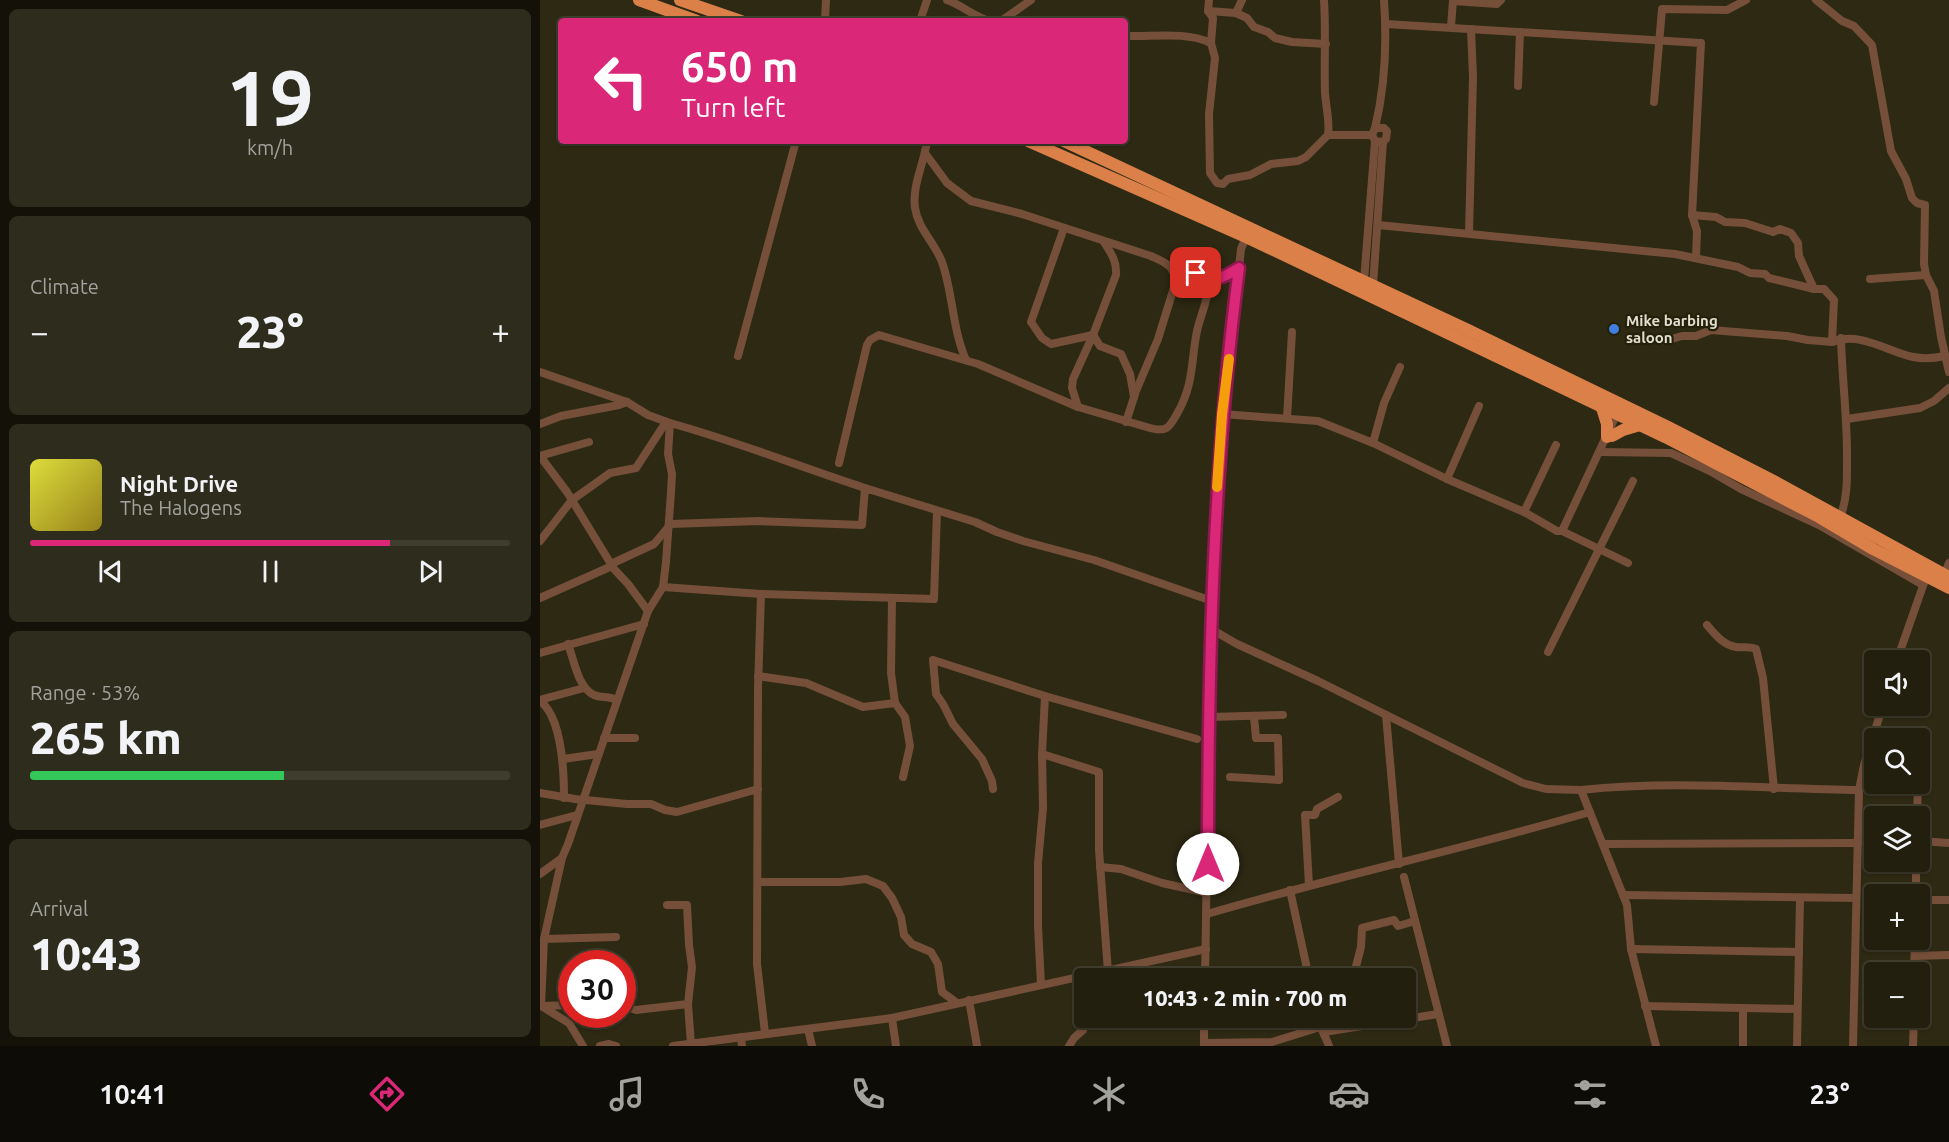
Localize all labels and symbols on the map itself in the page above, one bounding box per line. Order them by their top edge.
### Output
pin [1170,247,1221,298]
place label: Mike barbing saloon [1626,312,1718,346]
marker: Mike barbing saloon [1607,322,1621,336]
position arrow [1176,832,1240,896]
speed limit sign: 30 [558,950,636,1028]

